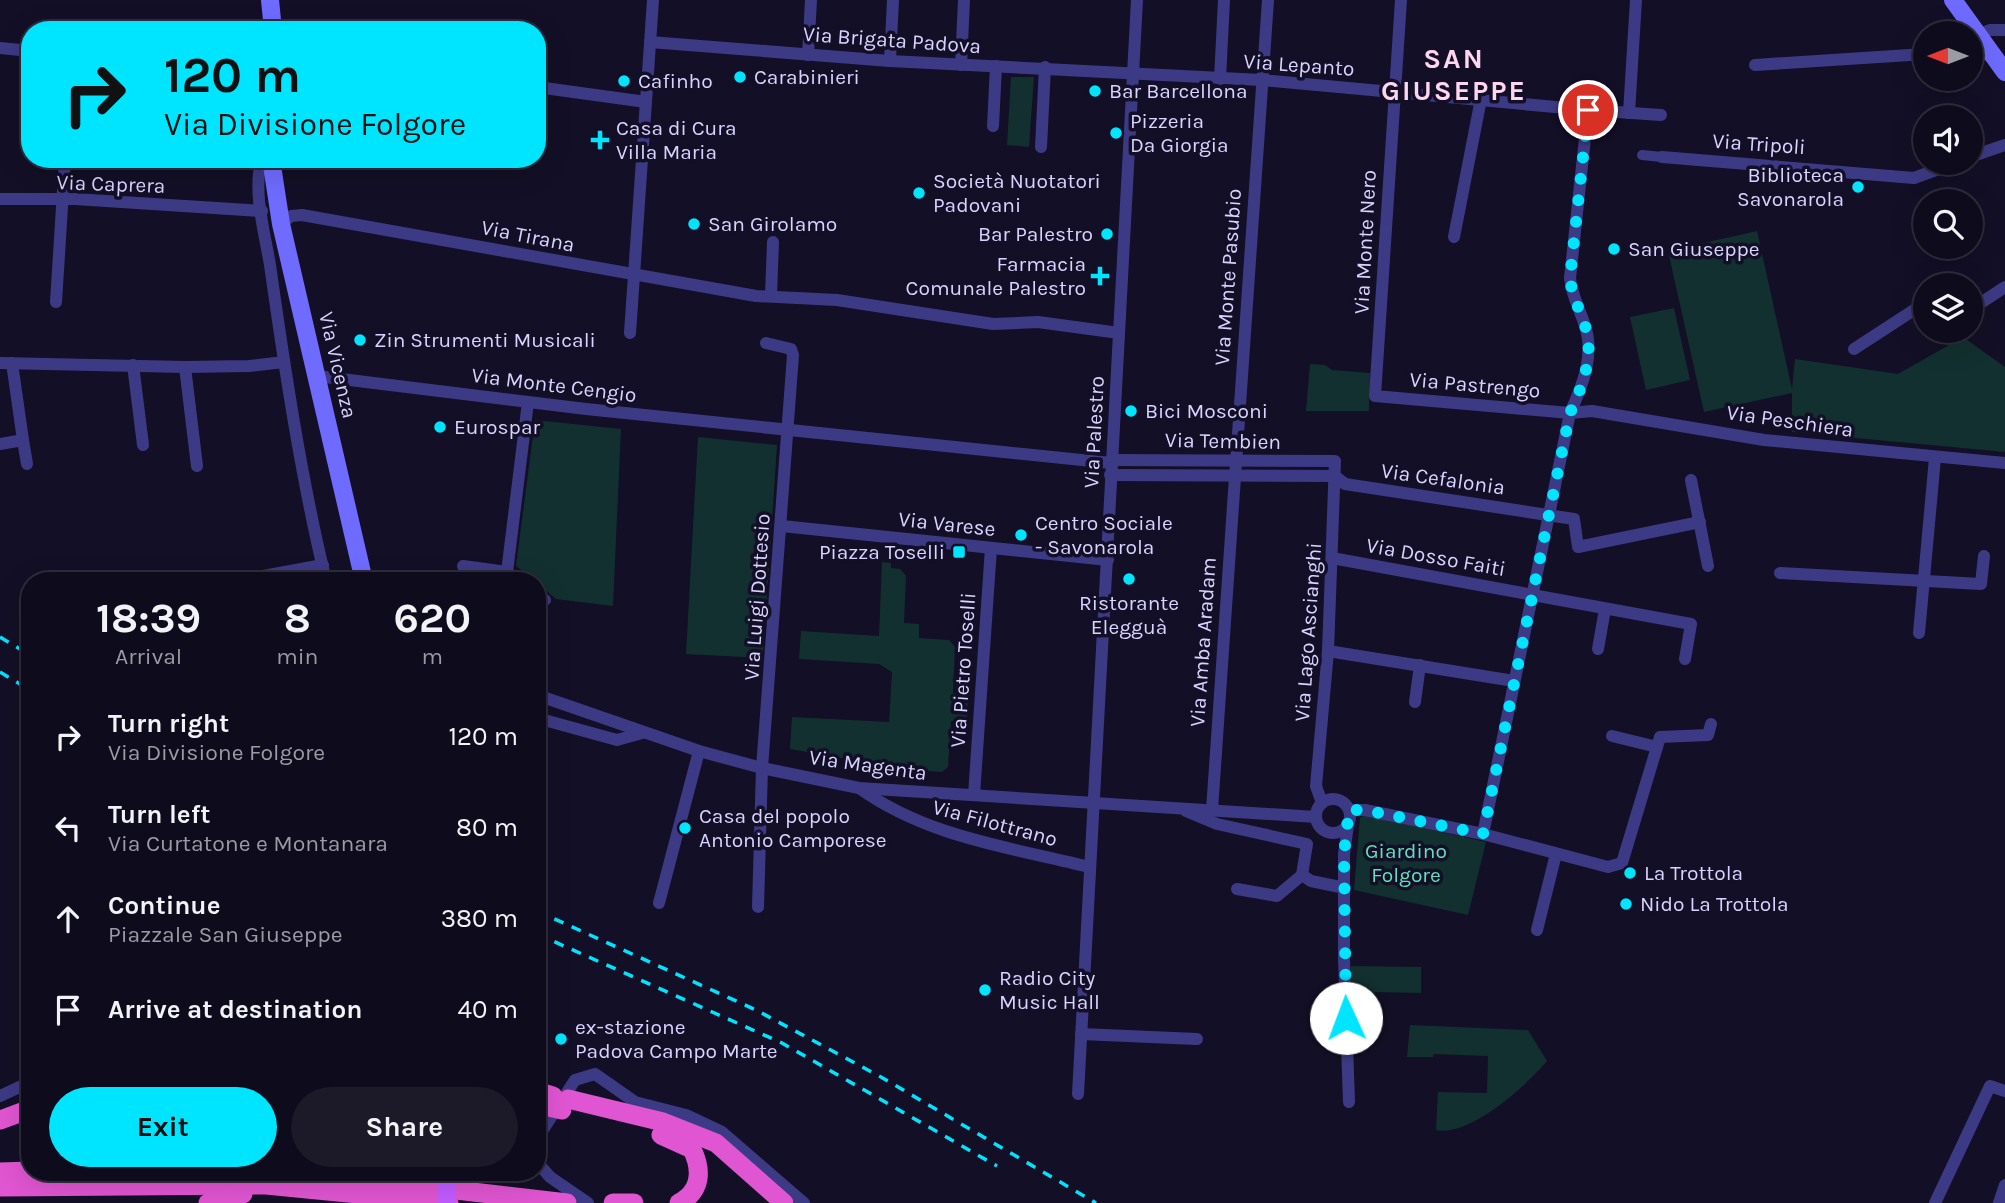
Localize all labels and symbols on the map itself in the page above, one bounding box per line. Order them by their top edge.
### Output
north arrow [1913,21,1983,91]
street label: Via Brigata Padova [802,22,982,58]
district label: SAN GIUSEPPE [1381,42,1527,107]
street label: Via Lepanto [1243,49,1355,81]
place label: Carabinieri [754,65,860,89]
place label: Cafinho [638,69,713,93]
marker: Carabinieri [732,69,748,85]
marker: Cafinho [616,73,632,89]
place label: Bar Barcellona [1109,79,1247,103]
pin [1558,80,1618,140]
marker: Bar Barcellona [1087,83,1103,99]
place label: Pizzeria Da Giorgia [1130,109,1229,157]
place label: Casa di Cura Villa Maria [616,116,736,164]
marker: Pizzeria Da Giorgia [1108,125,1124,141]
street label: Via Tripoli [1712,129,1806,159]
marker: Casa di Cura Villa Maria [590,130,610,150]
place label: Biblioteca Savonarola [1737,163,1844,211]
place label: Società Nuotatori Padovani [933,169,1101,217]
street label: Via Monte Nero [1349,169,1381,315]
street label: Via Caprera [56,170,166,198]
marker: Biblioteca Savonarola [1850,179,1866,195]
marker: Società Nuotatori Padovani [911,185,927,201]
street label: Via Monte Pasubio [1210,188,1246,366]
place label: San Girolamo [708,212,837,236]
street label: Via Tirana [479,215,577,257]
marker: San Girolamo [686,216,702,232]
place label: Bar Palestro [978,222,1093,246]
marker: Bar Palestro [1099,226,1115,242]
place label: San Giuseppe [1628,237,1760,261]
marker: San Giuseppe [1606,241,1622,257]
place label: Farmacia Comunale Palestro [906,252,1086,300]
marker: Farmacia Comunale Palestro [1092,268,1108,284]
street label: Via Vicenza [314,309,362,421]
place label: Zin Strumenti Musicali [374,328,596,352]
marker: Zin Strumenti Musicali [352,332,368,348]
street label: Via Monte Cengio [470,363,638,407]
street label: Via Pastrengo [1409,367,1541,403]
street label: Via Palestro [1079,375,1109,489]
place label: Bici Mosconi [1145,399,1268,423]
street label: Via Peschiera [1725,400,1855,442]
marker: Bici Mosconi [1123,403,1139,419]
place label: Eurospar [454,415,540,439]
marker: Eurospar [432,419,448,435]
street label: Via Tembien [1165,428,1281,454]
street label: Via Cefalonia [1379,458,1507,500]
street label: Via Varese [897,507,997,541]
place label: Centro Sociale - Savonarola [1035,511,1173,559]
street label: Via Luigi Dottesio [739,513,775,681]
marker: Centro Sociale - Savonarola [1013,527,1029,543]
street label: Via Dosso Faiti [1365,533,1507,581]
place label: Piazza Toselli [819,540,945,564]
street label: Via Lago Ascianghi [1290,542,1326,722]
marker: Piazza Toselli [951,544,967,560]
street label: Via Amba Aradam [1185,556,1221,728]
marker: Ristorante Elegguà [1121,571,1137,587]
place label: Ristorante Elegguà [1079,591,1179,639]
street label: Via Pietro Toselli [946,592,980,748]
street label: Via Magenta [808,745,928,785]
street label: Via Filottrano [930,795,1060,851]
place label: Casa del popolo Antonio Camporese [699,804,887,852]
marker: Casa del popolo Antonio Camporese [677,820,693,836]
park label: Giardino Folgore [1365,839,1447,887]
place label: La Trottola [1644,861,1743,885]
marker: La Trottola [1622,865,1638,881]
place label: Nido La Trottola [1640,892,1789,916]
marker: Nido La Trottola [1618,896,1634,912]
place label: Radio City Music Hall [999,966,1100,1014]
position arrow [1309,981,1383,1055]
marker: Radio City Music Hall [977,982,993,998]
place label: ex-stazione Padova Campo Marte [575,1015,778,1063]
marker: ex-stazione Padova Campo Marte [553,1031,569,1047]

